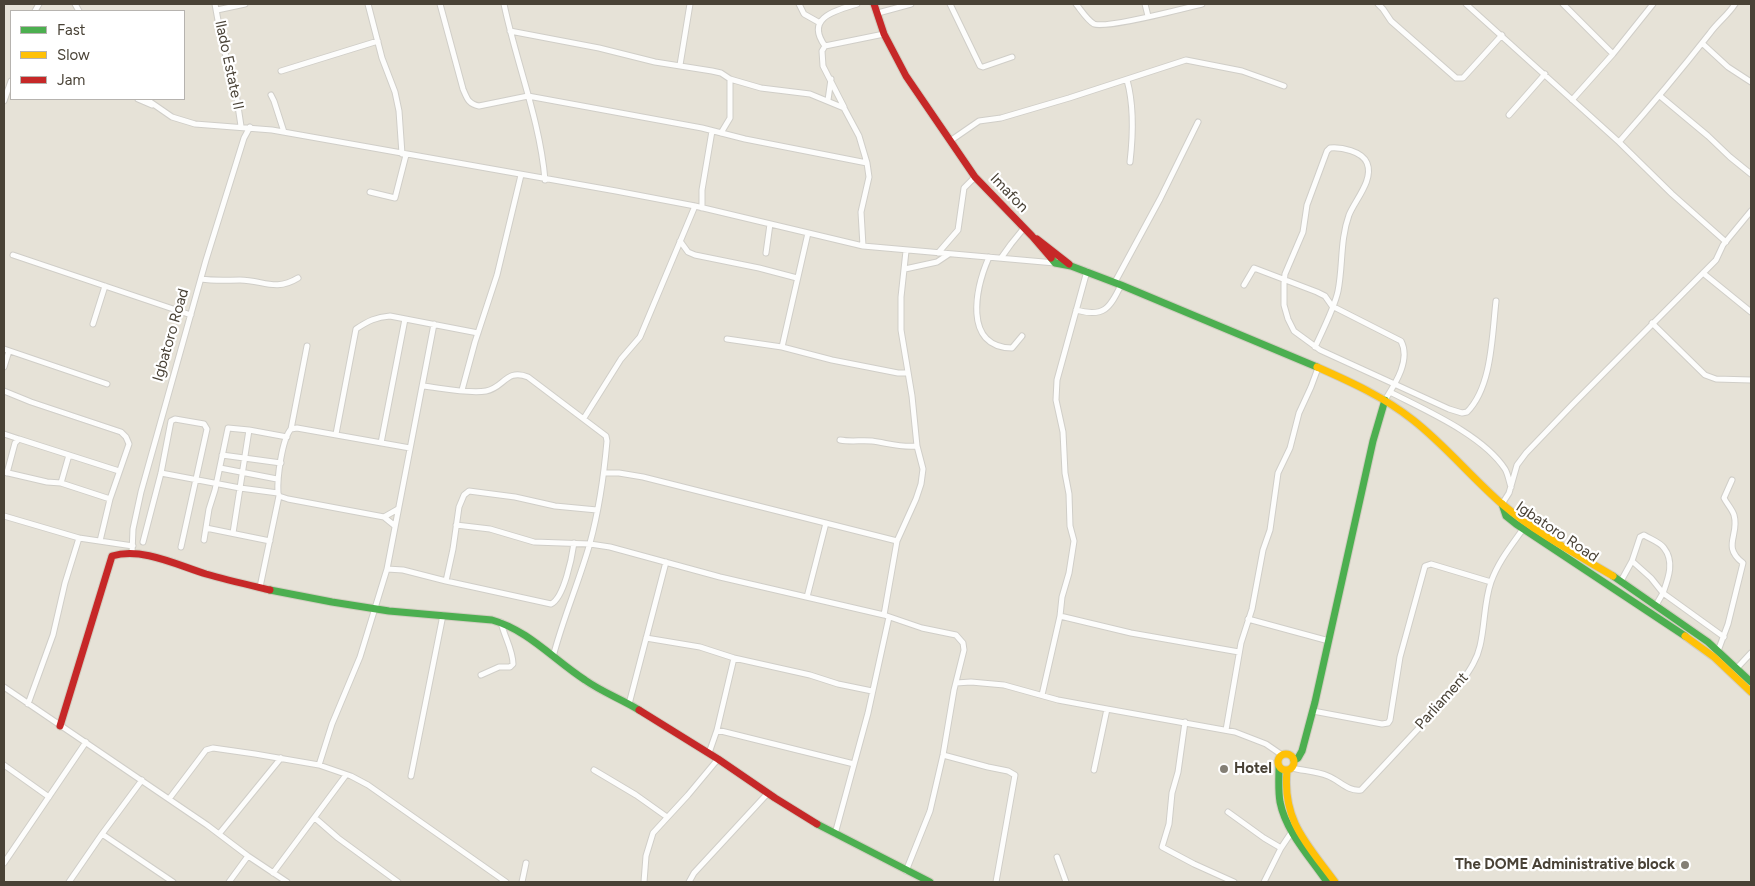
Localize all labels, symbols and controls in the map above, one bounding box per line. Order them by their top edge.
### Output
legend [10,10,185,100]
street label: Ilado Estate II [211,19,247,111]
text: Fast [57,21,85,39]
text: Slow [57,46,90,64]
text: Jam [57,71,85,89]
street label: Imafon [986,170,1032,216]
street label: Igbatoro Road [149,287,193,383]
street label: Igbatoro Road [1512,498,1602,566]
street label: Parliament [1412,669,1472,733]
place label: Hotel [1234,760,1272,778]
marker: Hotel [1218,763,1230,775]
place label: The DOME Administrative block [1455,856,1675,874]
marker: The DOME Administrative block [1679,859,1691,871]

